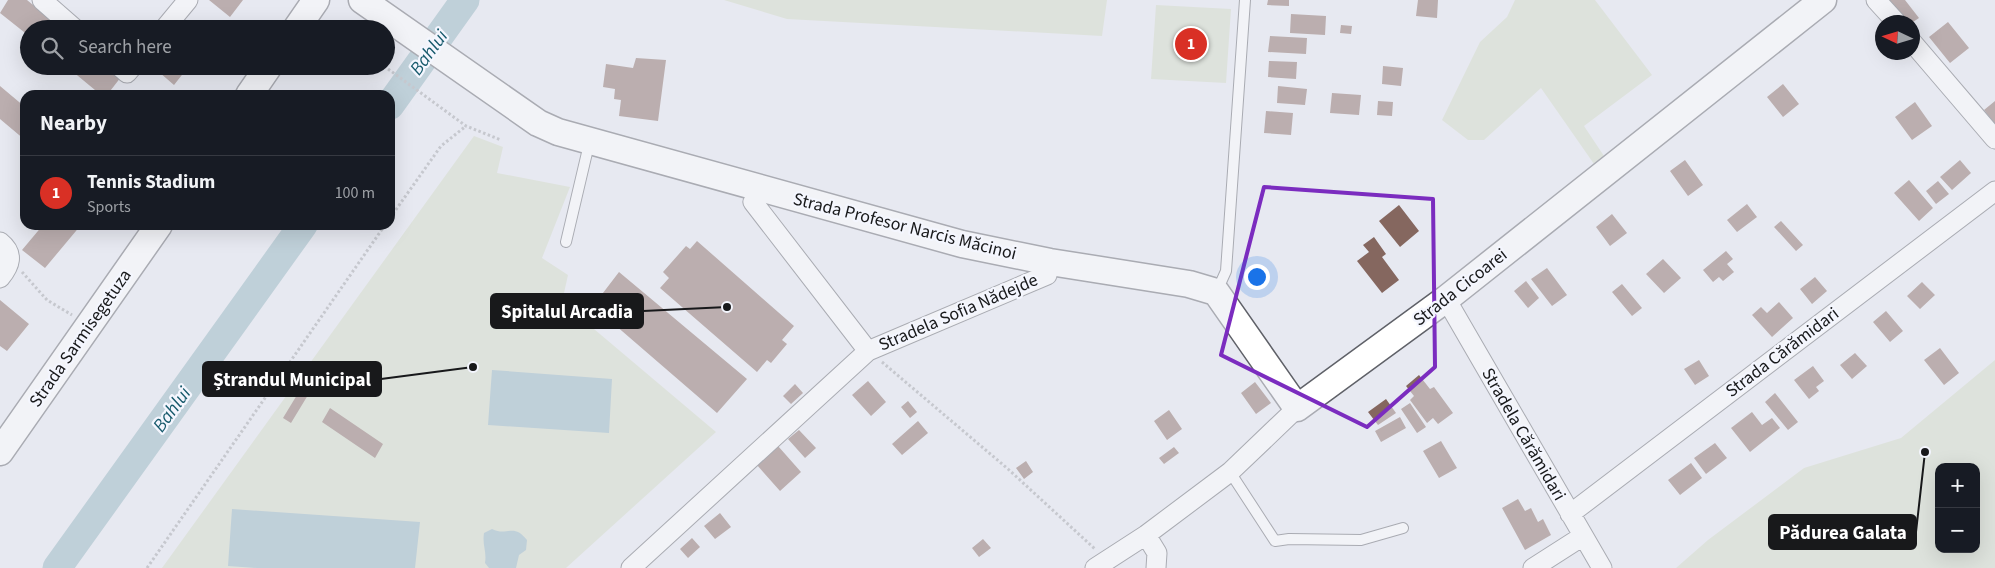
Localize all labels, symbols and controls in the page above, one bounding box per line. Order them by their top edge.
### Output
north arrow [1875,15,1920,60]
search box [20,20,395,75]
water label: Bahlui [404,24,455,81]
pin: 1 [1175,25,1207,63]
icon: search [38,34,66,62]
text: Search here [78,34,172,61]
text: Nearby [40,108,107,138]
text: Tennis Stadium [87,169,215,196]
text: 1 [52,182,60,204]
text: 100 m [335,182,375,204]
street label: Strada Profesor Narcis Măcinoi [791,187,1019,266]
text: Sports [87,196,131,218]
street label: Strada Cicoarei [1408,243,1513,332]
street label: Strada Sarmisegetuza [23,264,137,412]
your location [1244,264,1270,290]
street label: Stradela Sofia Nădejde [875,268,1042,357]
callout: Spitalul Arcadia [491,294,643,328]
text: Spitalul Arcadia [501,299,633,326]
street label: Strada Cărămidari [1720,301,1844,403]
callout: Ștrandul Municipal [203,362,381,396]
street label: Stradela Cărămidari [1475,363,1572,505]
text: Ștrandul Municipal [213,367,371,394]
water label: Bahlui [147,381,198,438]
map controls [1935,463,1980,553]
button: + [1935,463,1980,508]
button: − [1935,508,1980,553]
callout: Pădurea Galata [1769,515,1916,549]
text: Pădurea Galata [1779,520,1907,547]

